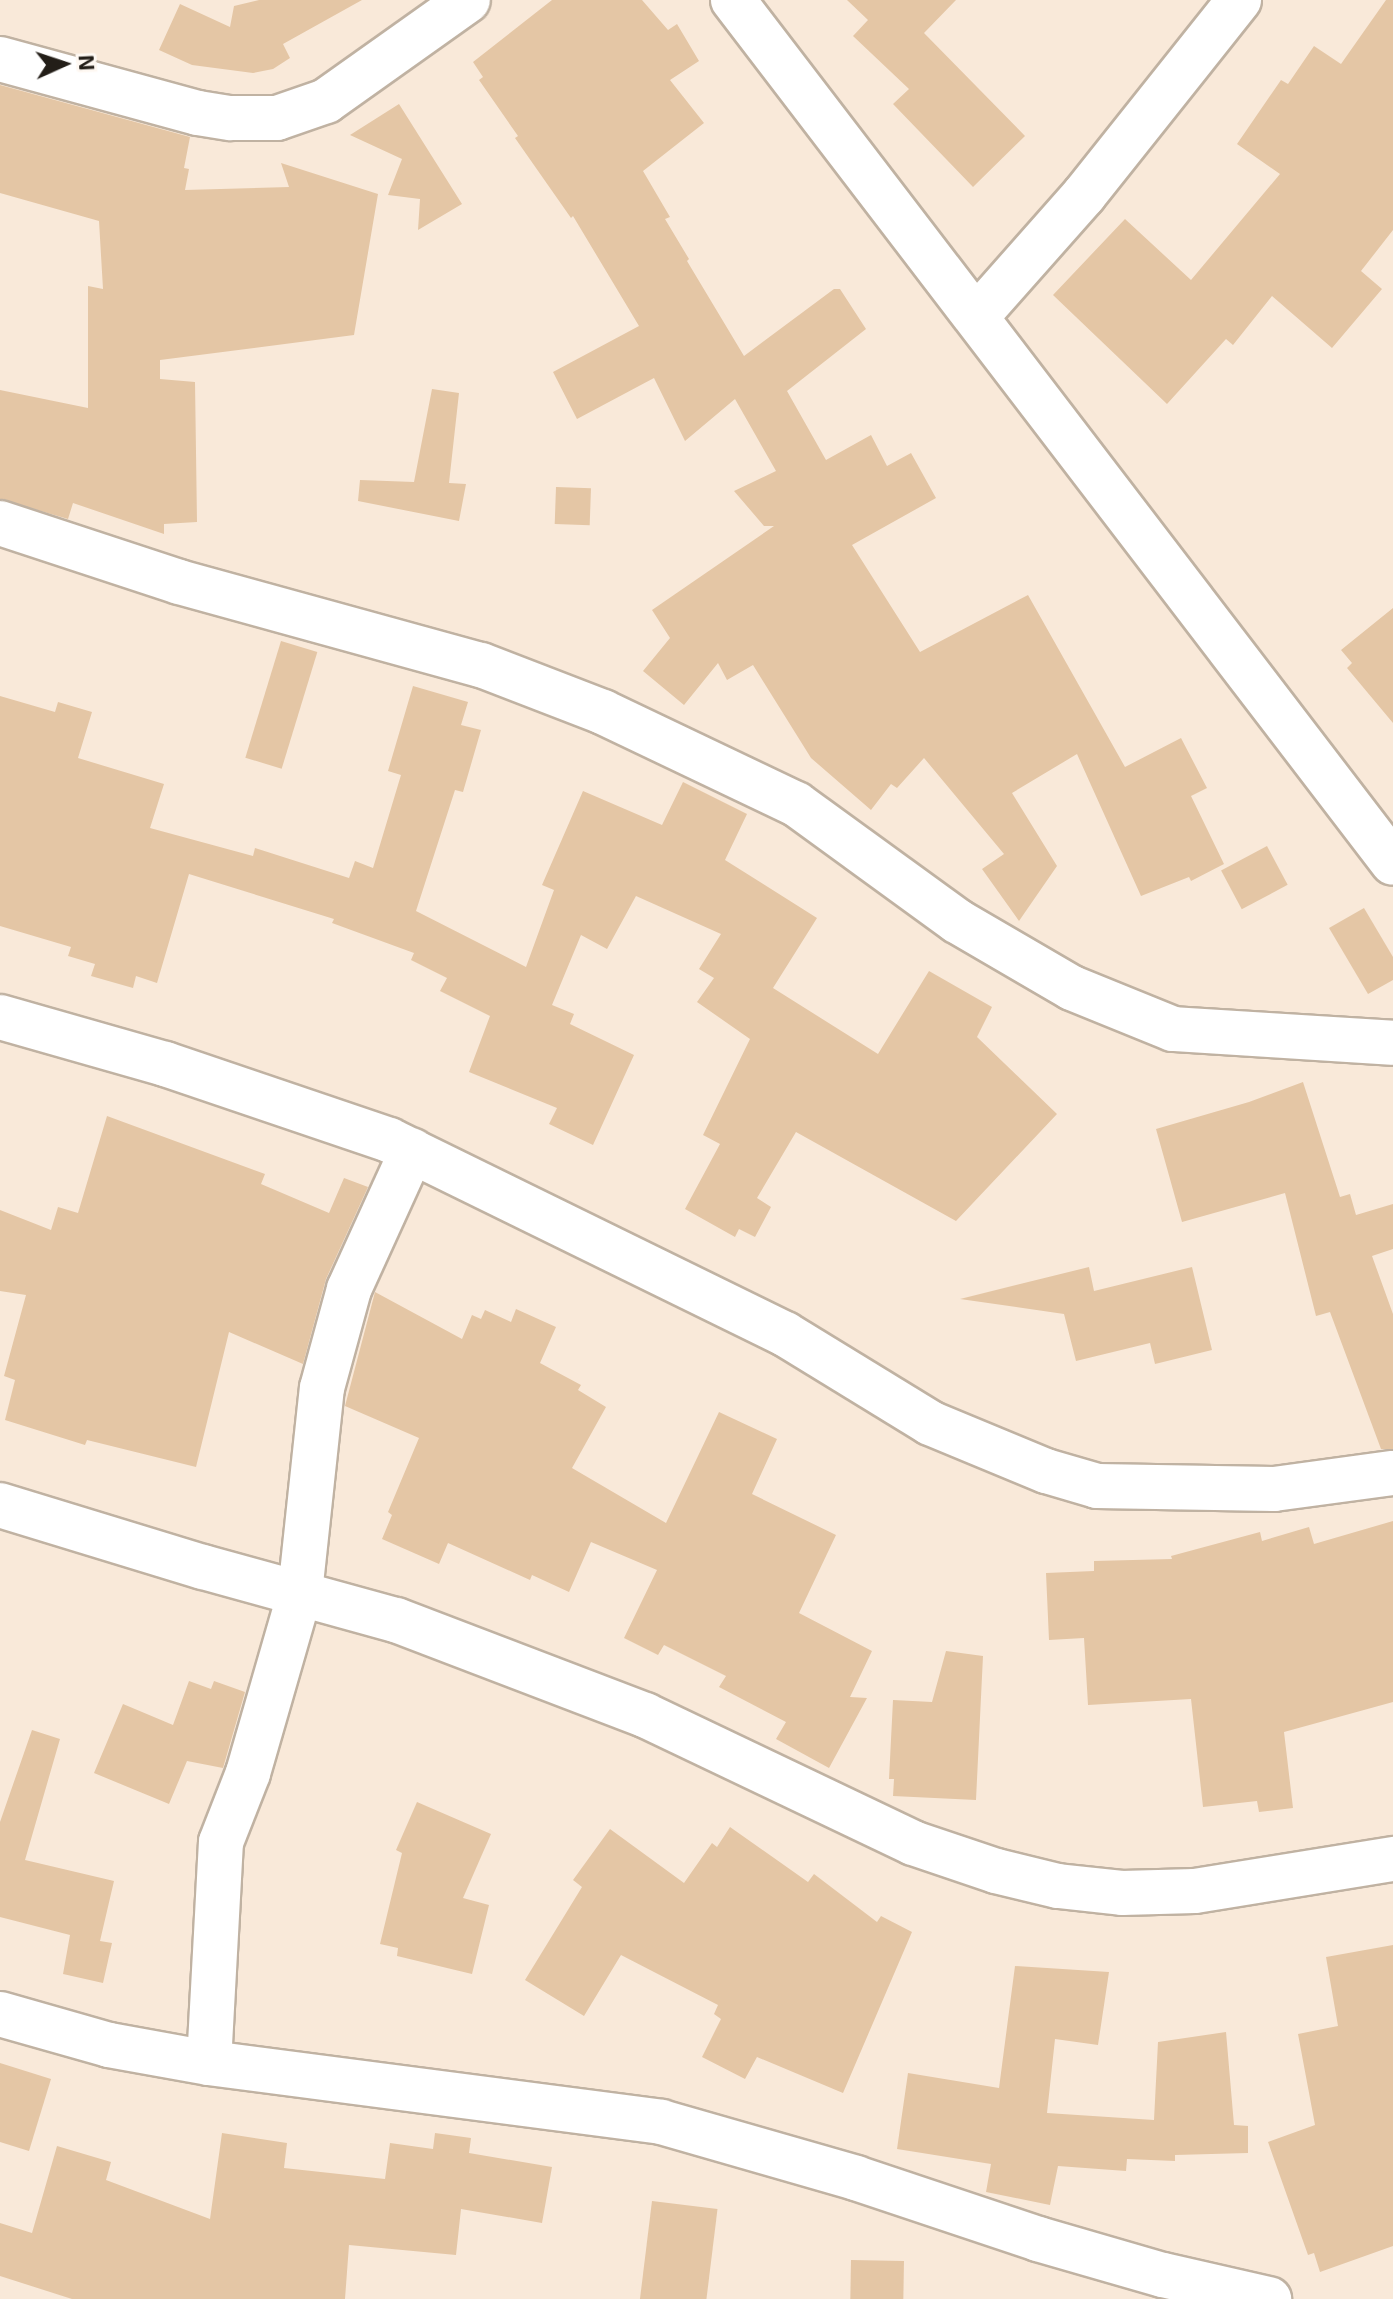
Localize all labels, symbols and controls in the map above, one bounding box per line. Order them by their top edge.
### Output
north arrow [24,24,104,104]
text: N [75,54,101,71]

